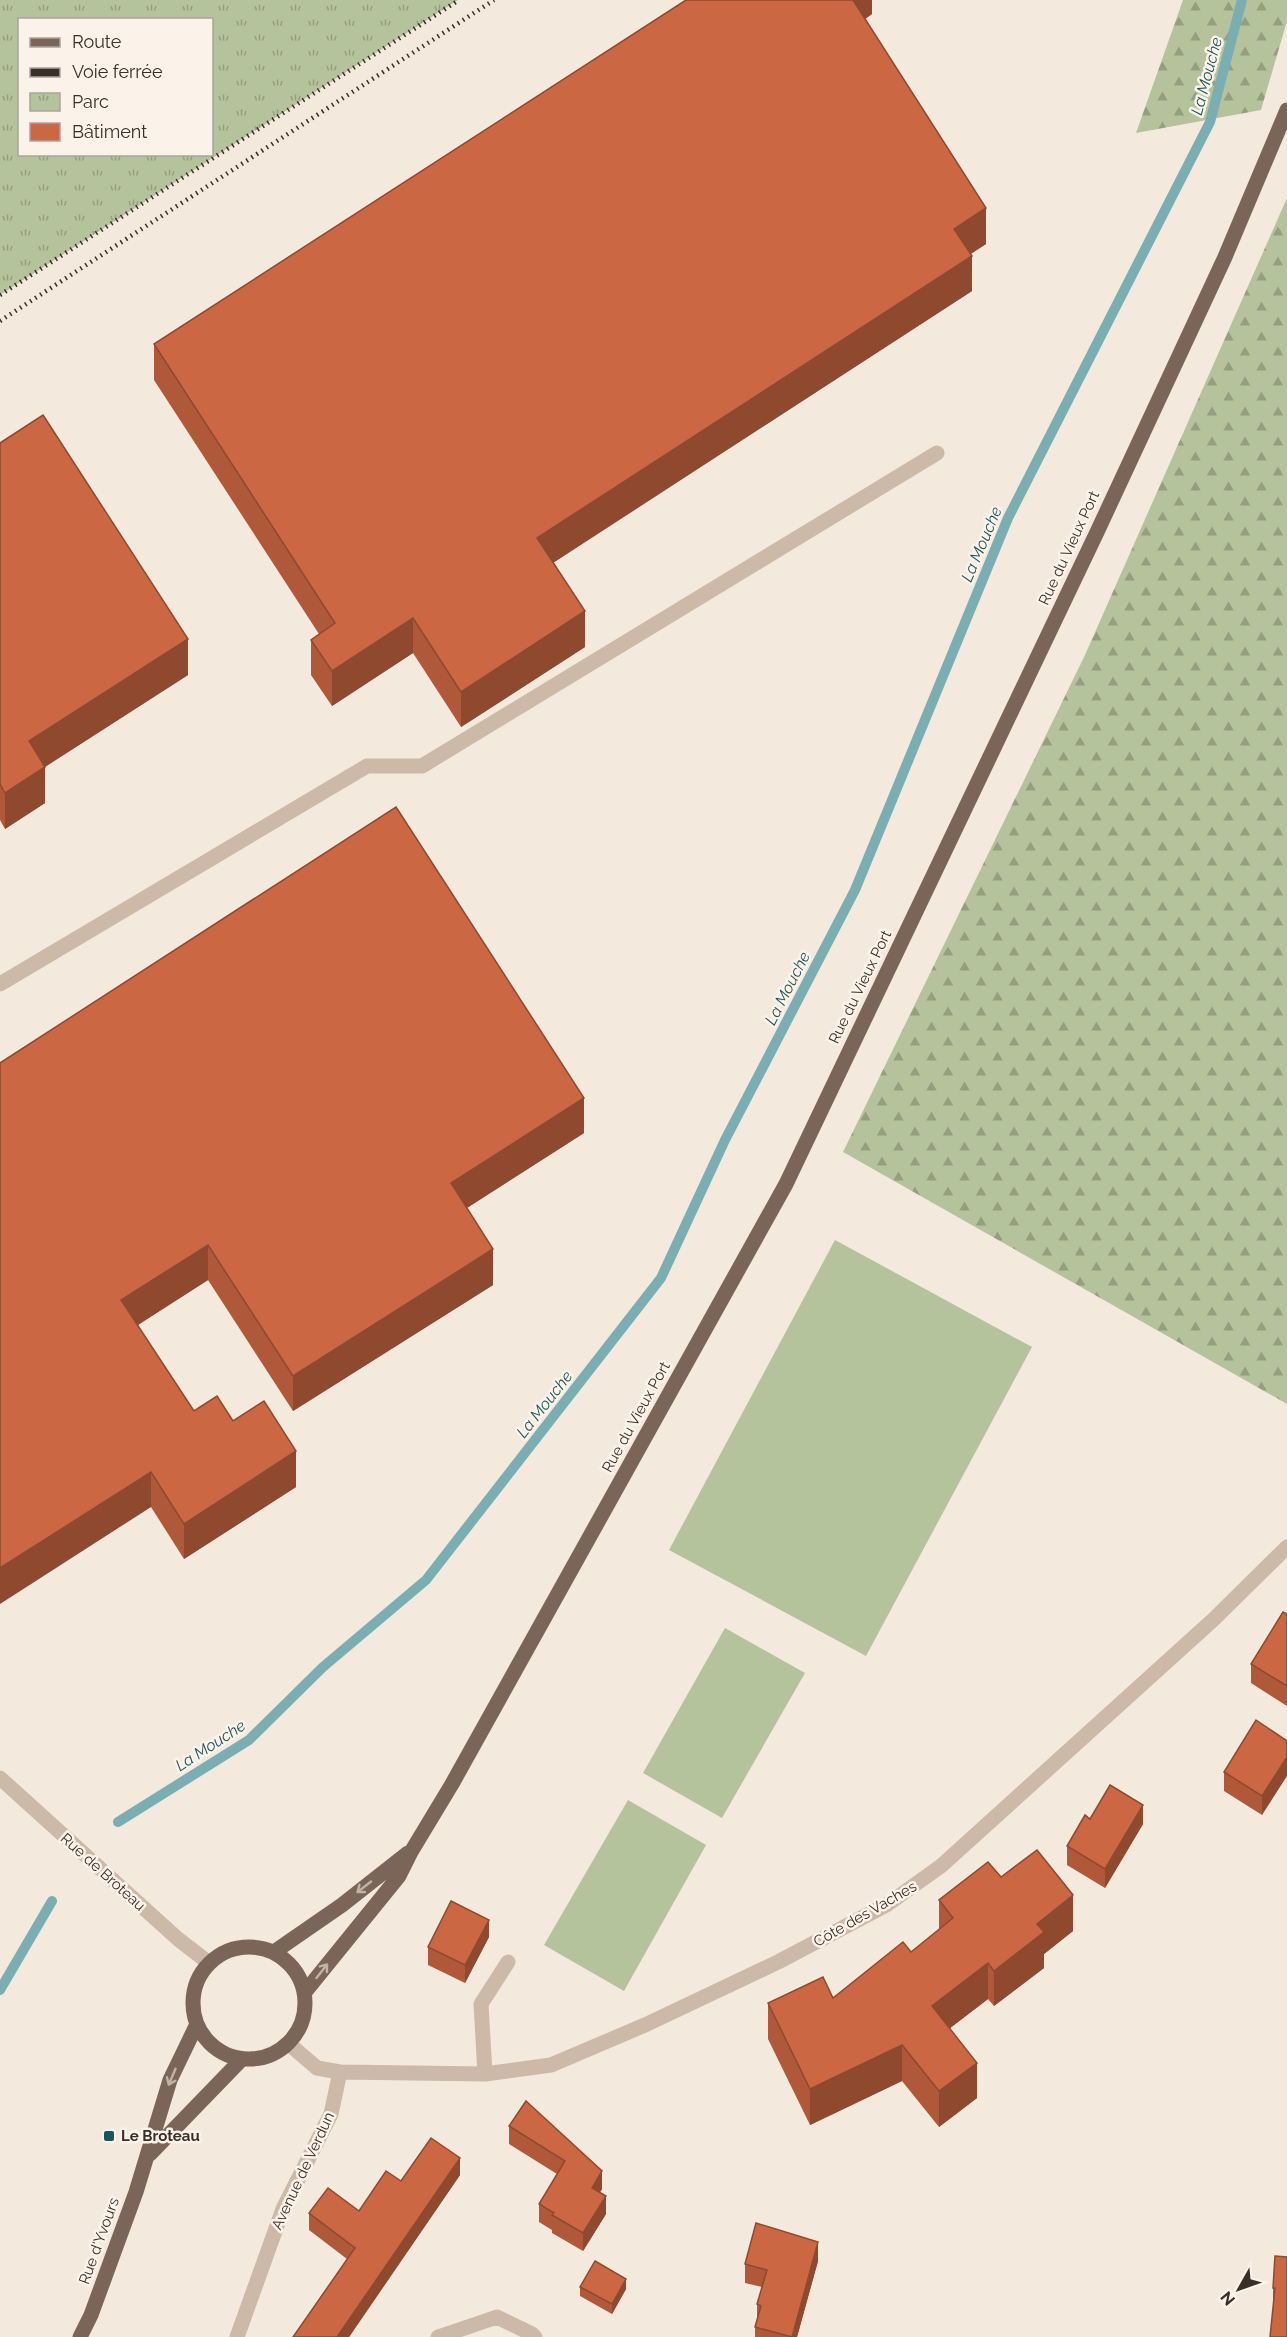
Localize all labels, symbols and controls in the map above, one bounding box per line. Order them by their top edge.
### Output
legend [18,18,213,156]
text: Route [72,31,122,52]
water label: La Mouche [1187,35,1226,117]
text: Voie ferrée [72,61,163,82]
text: Parc [72,91,109,112]
text: Bâtiment [72,121,147,142]
street label: Rue du Vieux Port [1035,488,1103,608]
water label: La Mouche [957,503,1006,585]
street label: Rue du Vieux Port [825,927,895,1047]
water label: La Mouche [761,948,814,1028]
street label: Rue du Vieux Port [598,1359,674,1475]
water label: La Mouche [512,1367,577,1442]
water label: La Mouche [172,1716,249,1775]
street label: Rue de Broteau [57,1829,149,1915]
street label: Côte des Vaches [810,1877,920,1951]
one-way arrow [357,1881,373,1894]
one-way arrow [315,1963,328,1979]
one-way arrow [166,2068,177,2086]
street label: Avenue de Verdun [268,2109,338,2233]
place label: Le Broteau [121,2127,200,2145]
marker: Le Broteau [102,2129,116,2143]
street label: Rue d'Yvours [75,2195,123,2287]
north arrow [1209,2259,1269,2319]
text: N [1217,2288,1239,2309]

